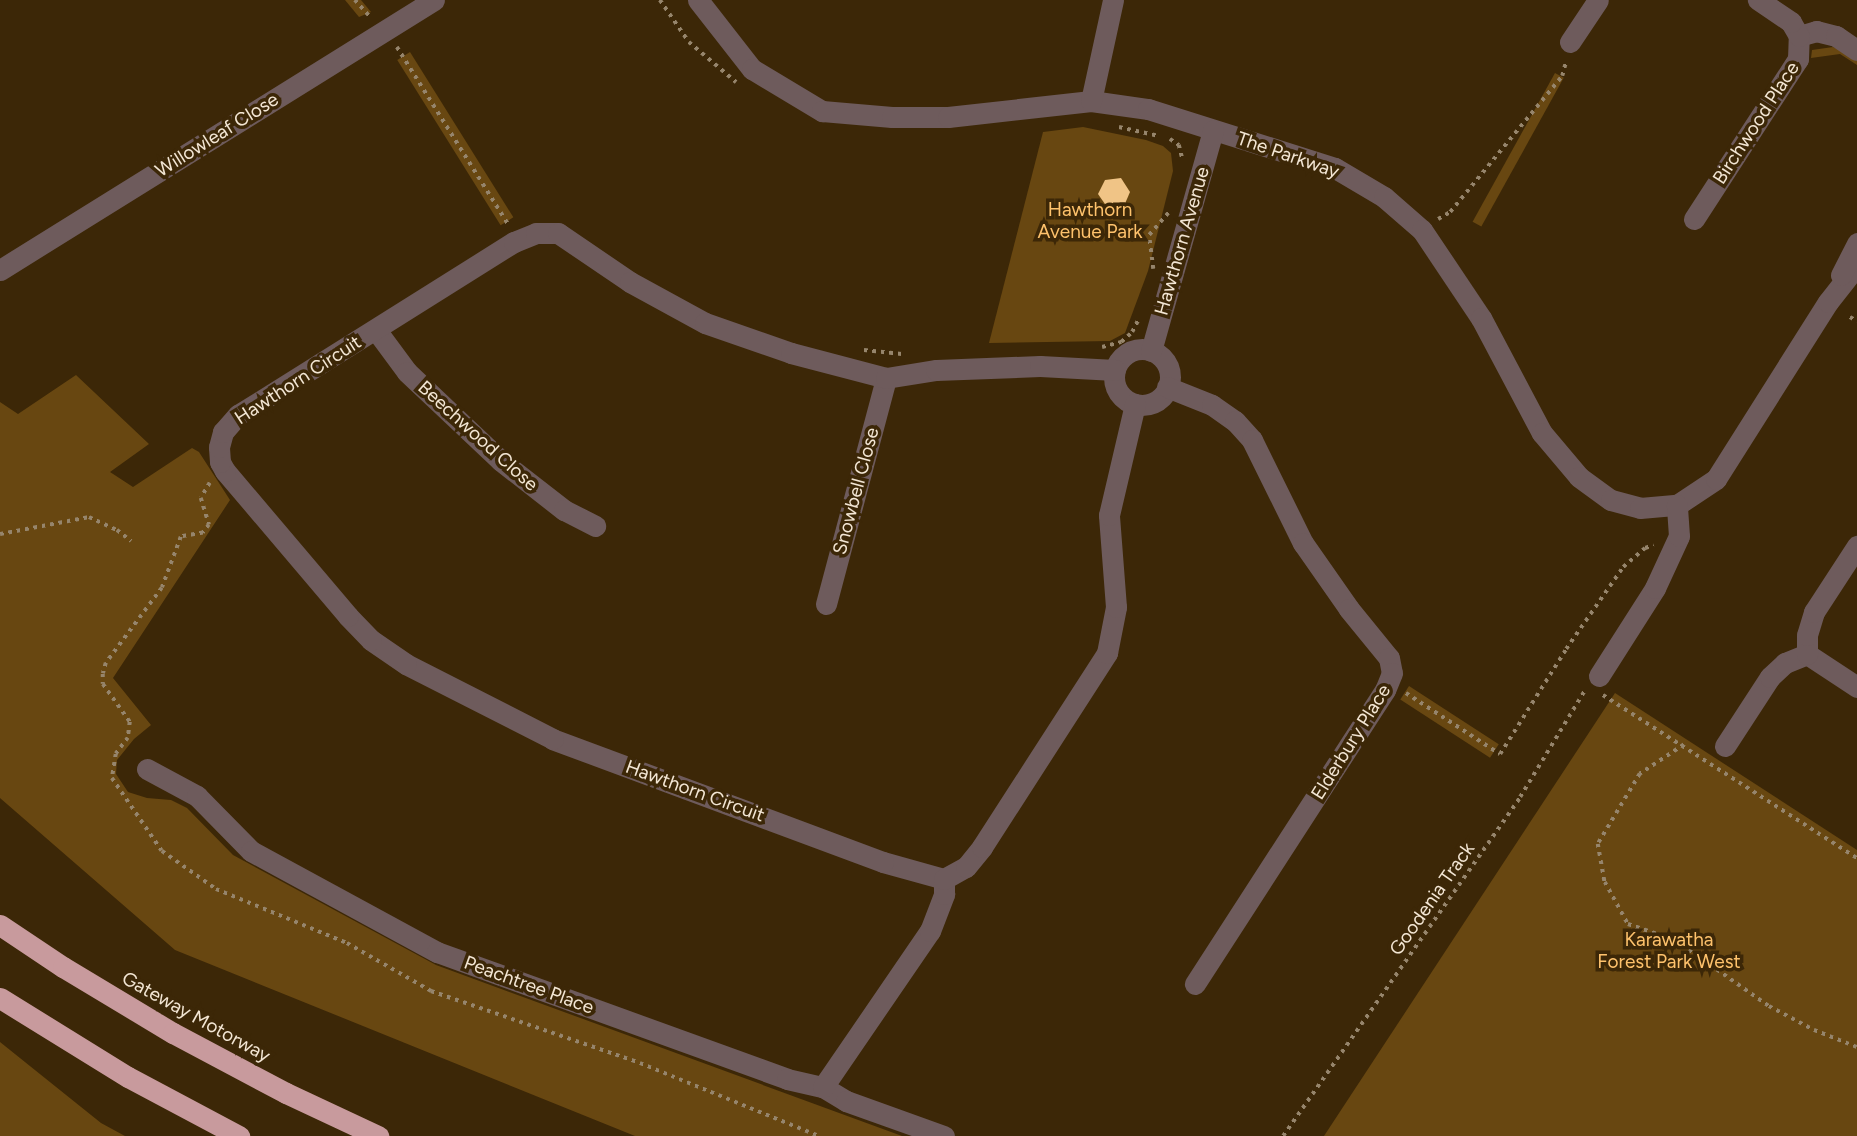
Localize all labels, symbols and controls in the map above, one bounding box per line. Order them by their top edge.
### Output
street label: Birchwood Place [1708,58,1804,188]
street label: Willowleaf Close [151,88,283,182]
street label: The Parkway [1234,127,1342,183]
street label: Hawthorn Avenue [1150,164,1214,318]
park label: Hawthorn Avenue Park [1037,199,1143,243]
street label: Hawthorn Circuit [230,331,366,429]
street label: Beechwood Close [413,376,543,496]
street label: Snowbell Close [828,425,884,557]
street label: Elderbury Place [1306,680,1396,804]
street label: Hawthorn Circuit [622,755,768,827]
street label: Goodenia Track [1385,838,1479,960]
park label: Karawatha Forest Park West [1597,929,1741,973]
street label: Peachtree Place [461,951,597,1019]
street label: Gateway Motorway [118,967,274,1067]

